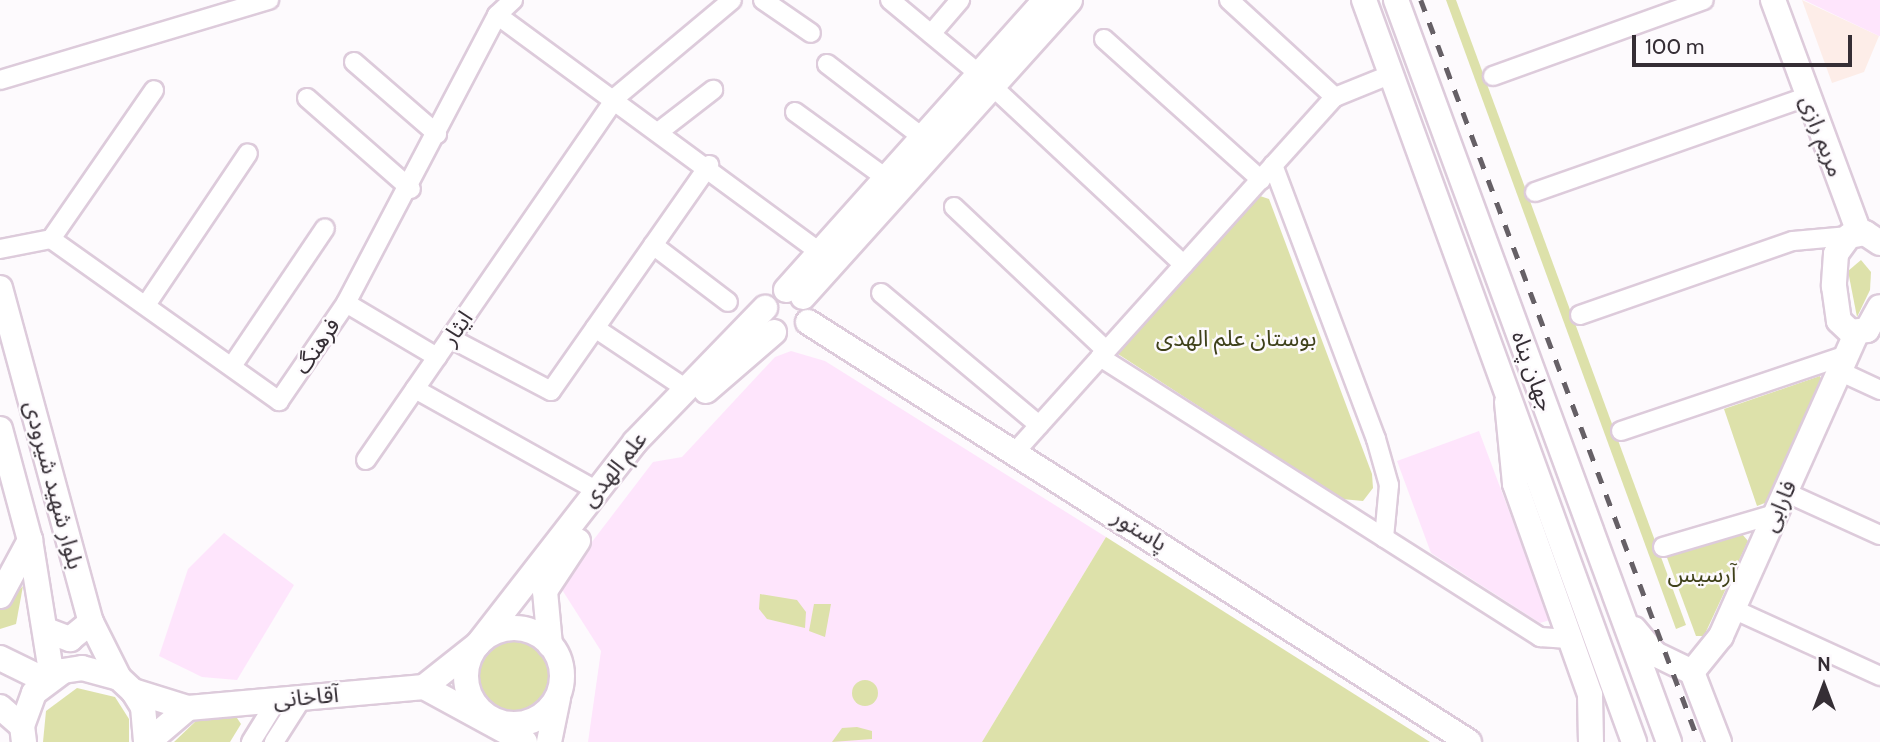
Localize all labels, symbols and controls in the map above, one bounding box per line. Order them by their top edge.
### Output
scale bar [1635,21,1856,65]
text: 100 m [1645,34,1704,59]
street label: مریم رازی [1794,92,1850,180]
street label: ایثار [435,305,479,351]
street label: فرهنگ [288,313,346,379]
park label: بوستان علم الهدی [1156,324,1316,352]
street label: جهان پناه [1506,327,1560,415]
street label: بلوار شهید شیرودی [18,398,90,572]
street label: علم الهدی [575,426,653,512]
street label: فارابی [1756,476,1802,536]
street label: پاستور [1107,503,1173,557]
park label: آرسیس [1668,560,1736,588]
north arrow [1789,651,1859,721]
text: N [1817,653,1831,676]
street label: آقاخانی [272,680,340,714]

